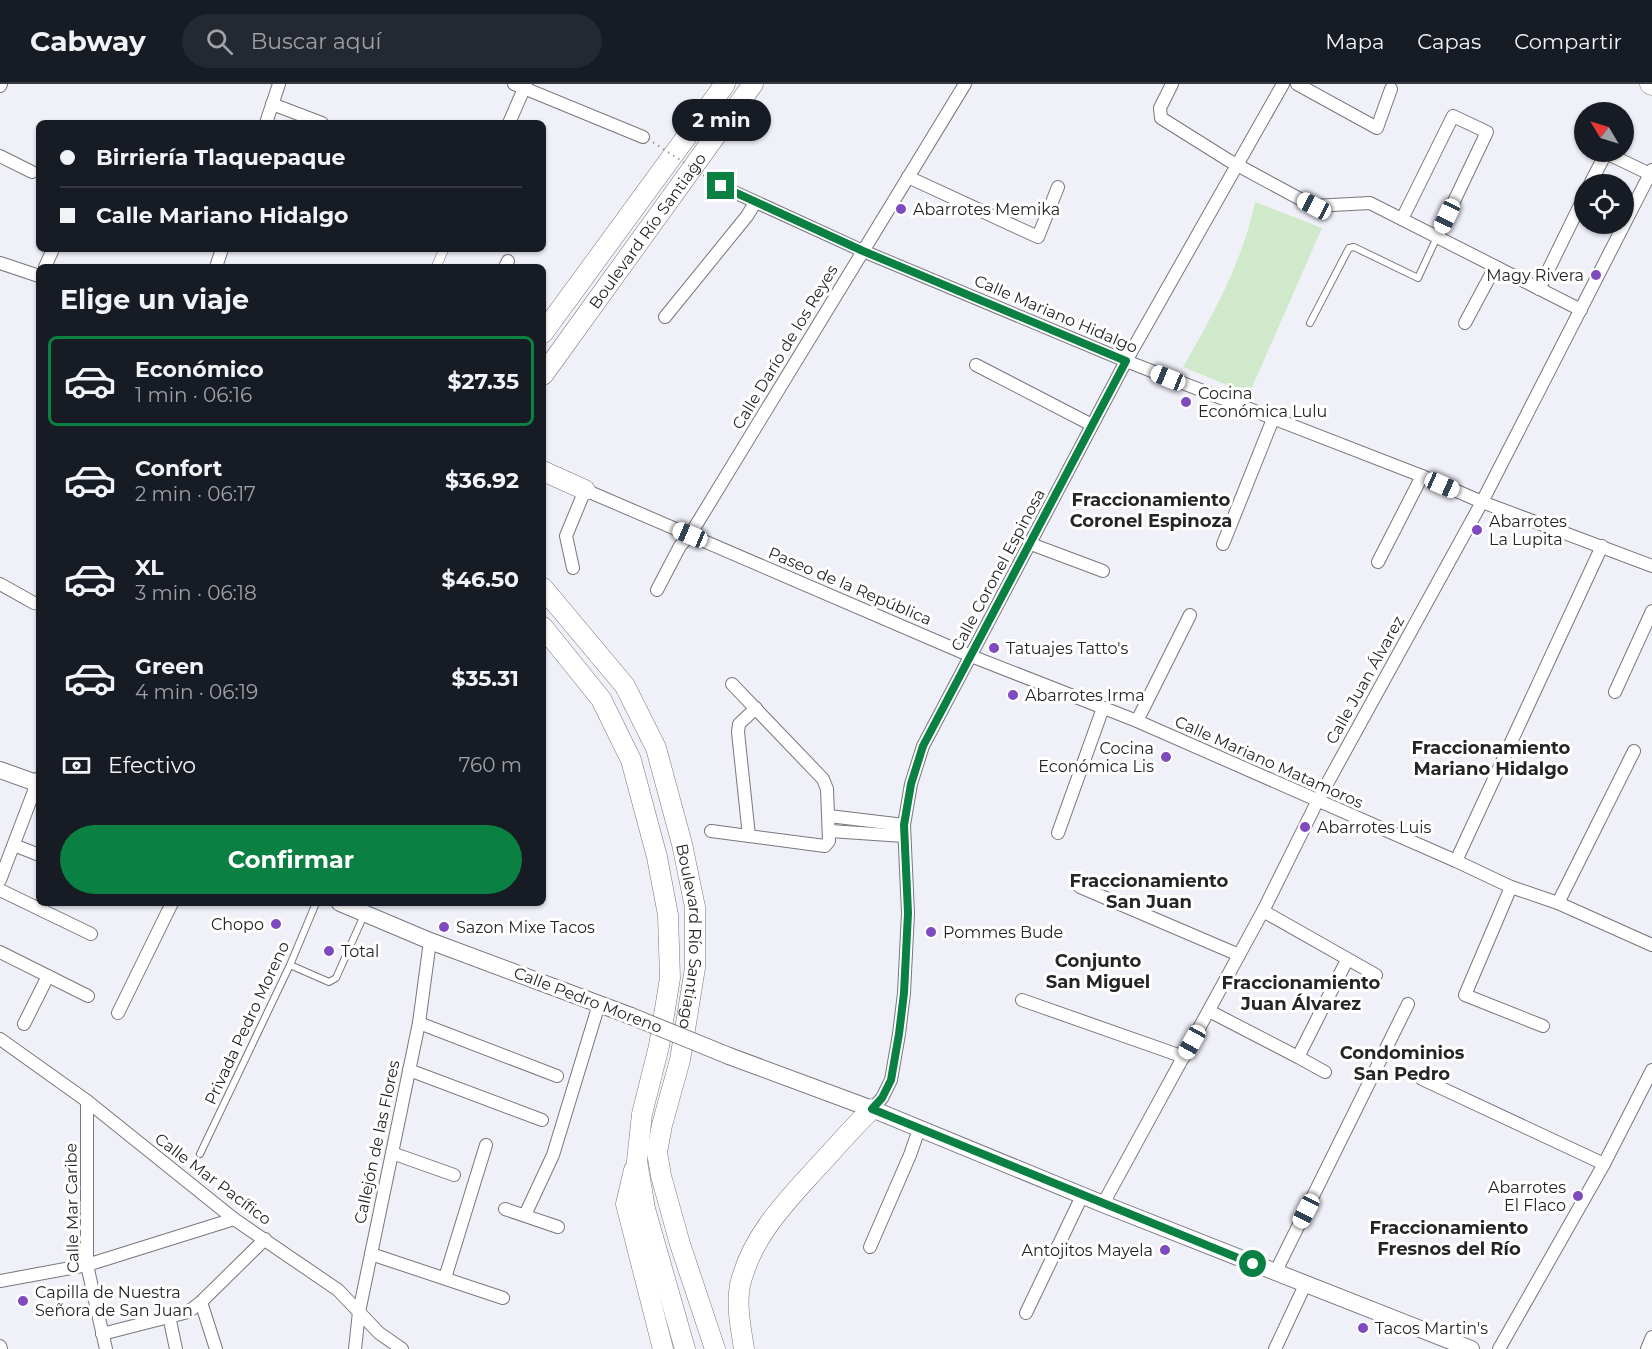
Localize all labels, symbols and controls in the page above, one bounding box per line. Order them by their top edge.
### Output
search box [182,14,602,68]
text: Cabway [30,24,146,58]
icon: search [203,25,236,58]
text: Buscar aquí [251,28,381,55]
text: Mapa [1325,29,1384,54]
text: Capas [1417,29,1481,54]
text: Compartir [1514,29,1622,54]
callout: 2 min [672,99,771,141]
north arrow [1574,102,1634,162]
map controls [1574,102,1634,234]
text: 2 min [692,108,751,132]
text: Birriería Tlaquepaque [96,144,345,171]
street label: Boulevard Río Santiago [585,149,710,312]
route end [707,172,734,199]
button: locate [1574,174,1634,234]
car [1294,190,1334,222]
car [1431,196,1463,236]
place label: Abarrotes Memika [913,200,1060,219]
text: Calle Mariano Hidalgo [96,202,349,229]
marker: Abarrotes Memika [894,202,908,216]
street label: Calle Darío de los Reyes [728,261,842,433]
place label: Magy Rivera [1486,266,1584,285]
marker: Magy Rivera [1589,268,1603,282]
street label: Calle Mariano Hidalgo [971,271,1141,357]
text: Elige un viaje [60,283,249,316]
icon: car [63,354,117,408]
text: Económico [135,356,264,383]
car [1148,363,1188,393]
text: $27.35 [448,368,519,395]
text: 1 min · 06:16 [135,383,252,407]
place label: Cocina Económica Lulu [1198,384,1327,421]
marker: Cocina Económica Lulu [1179,395,1193,409]
icon: car [63,453,117,507]
text: Confort [135,455,222,482]
text: $36.92 [445,467,519,494]
car [1422,469,1462,501]
text: 2 min · 06:17 [135,482,256,506]
street label: Calle Coronel Espinosa [947,486,1049,654]
district label: Fraccionamiento Coronel Espinoza [1070,489,1232,532]
place label: Abarrotes La Lupita [1489,512,1567,549]
car [670,520,710,550]
marker: Abarrotes La Lupita [1470,523,1484,537]
street label: Paseo de la República [765,543,935,629]
icon: car [63,552,117,606]
text: XL [135,554,164,581]
text: $46.50 [442,566,519,593]
text: 3 min · 06:18 [135,581,257,605]
street label: Calle Juan Álvarez [1322,612,1408,748]
place label: Tatuajes Tatto's [1006,639,1129,658]
marker: Tatuajes Tatto's [987,641,1001,655]
icon: car [63,651,117,705]
text: Green [135,653,204,680]
text: $35.31 [452,665,519,692]
text: 4 min · 06:19 [135,680,258,704]
place label: Abarrotes Irma [1025,686,1145,705]
marker: Abarrotes Irma [1006,688,1020,702]
street label: Calle Mariano Matamoros [1172,712,1366,812]
district label: Fraccionamiento Mariano Hidalgo [1412,737,1571,780]
place label: Cocina Económica Lis [1038,739,1154,776]
icon: cash [60,749,93,782]
marker: Cocina Económica Lis [1159,750,1173,764]
text: Efectivo [108,752,196,779]
text: 760 m [459,753,522,777]
place label: Abarrotes Luis [1317,818,1431,837]
marker: Abarrotes Luis [1298,820,1312,834]
button: Confirmar [60,825,522,894]
street label: Boulevard Río Santiago [673,842,705,1031]
district label: Fraccionamiento San Juan [1070,870,1229,913]
place label: Chopo [211,915,264,934]
marker: Chopo [269,917,283,931]
place label: Sazon Mixe Tacos [456,918,595,937]
marker: Sazon Mixe Tacos [437,920,451,934]
place label: Pommes Bude [943,923,1063,942]
marker: Pommes Bude [924,925,938,939]
street label: Privada Pedro Moreno [201,938,293,1108]
place label: Total [341,942,379,961]
marker: Total [322,944,336,958]
district label: Conjunto San Miguel [1046,950,1150,993]
street label: Calle Pedro Moreno [511,963,665,1037]
district label: Fraccionamiento Juan Álvarez [1222,972,1381,1015]
car [1175,1022,1209,1062]
district label: Condominios San Pedro [1340,1042,1465,1085]
street label: Callejón de las Flores [350,1058,404,1226]
street label: Calle Mar Pacífico [151,1129,275,1229]
street label: Calle Mar Caribe [61,1143,83,1273]
place label: Abarrotes El Flaco [1488,1178,1566,1215]
marker: Abarrotes El Flaco [1571,1189,1585,1203]
car [1290,1191,1322,1231]
district label: Fraccionamiento Fresnos del Río [1370,1217,1529,1260]
place label: Antojitos Mayela [1022,1241,1153,1260]
marker: Antojitos Mayela [1158,1243,1172,1257]
route start [1239,1250,1266,1277]
place label: Capilla de Nuestra Señora de San Juan [35,1283,193,1320]
marker: Capilla de Nuestra Señora de San Juan [16,1294,30,1308]
place label: Tacos Martin's [1375,1319,1488,1338]
marker: Tacos Martin's [1356,1321,1370,1335]

